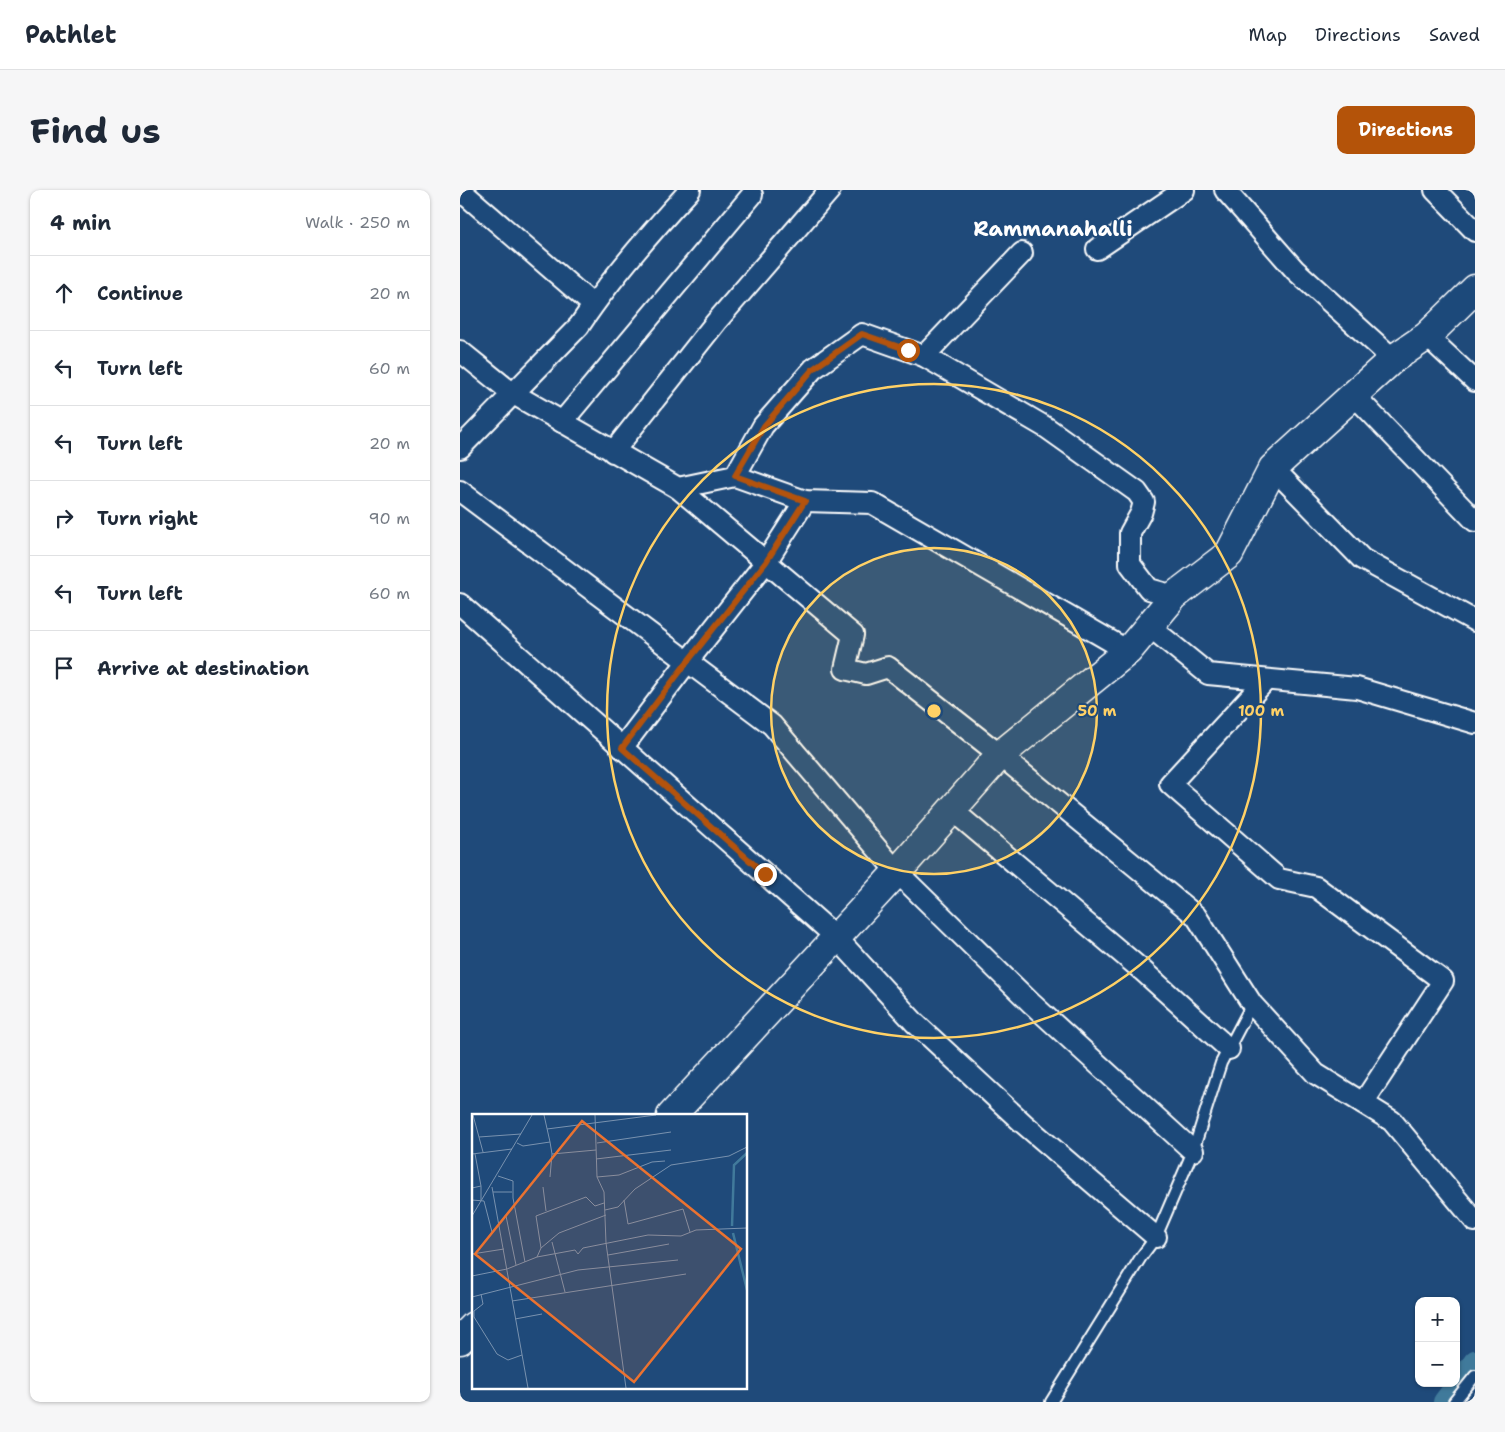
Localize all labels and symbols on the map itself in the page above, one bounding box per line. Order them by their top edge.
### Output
district label: Rammanahalli [973,215,1133,243]
route start [897,339,920,362]
text: 50 m [1078,701,1117,721]
text: 100 m [1238,701,1284,721]
centre of rings [925,702,943,720]
route end [754,863,777,886]
inset map [472,1114,748,1390]

